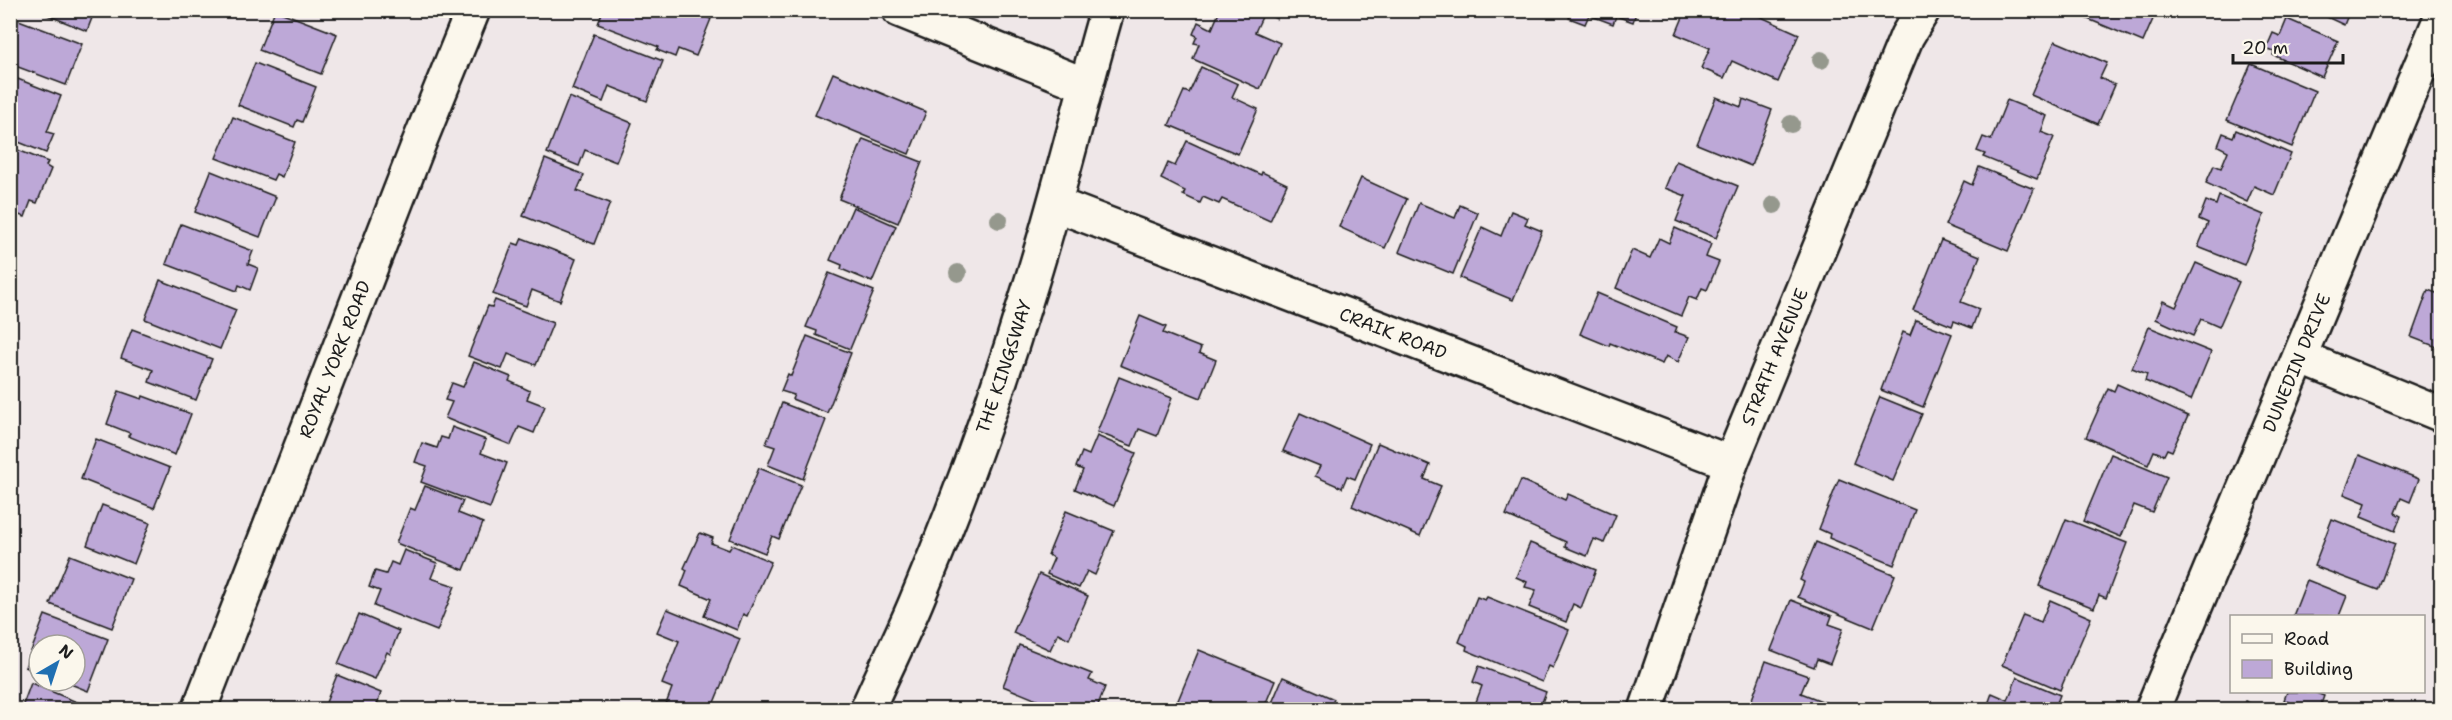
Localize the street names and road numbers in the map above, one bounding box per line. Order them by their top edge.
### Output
street label: ROYAL YORK ROAD [294,277,376,442]
street label: STRATH AVENUE [1736,285,1814,429]
street label: DUNEDIN DRIVE [2257,290,2336,436]
street label: THE KINGSWAY [971,297,1037,437]
street label: CRAIK ROAD [1336,302,1450,365]

